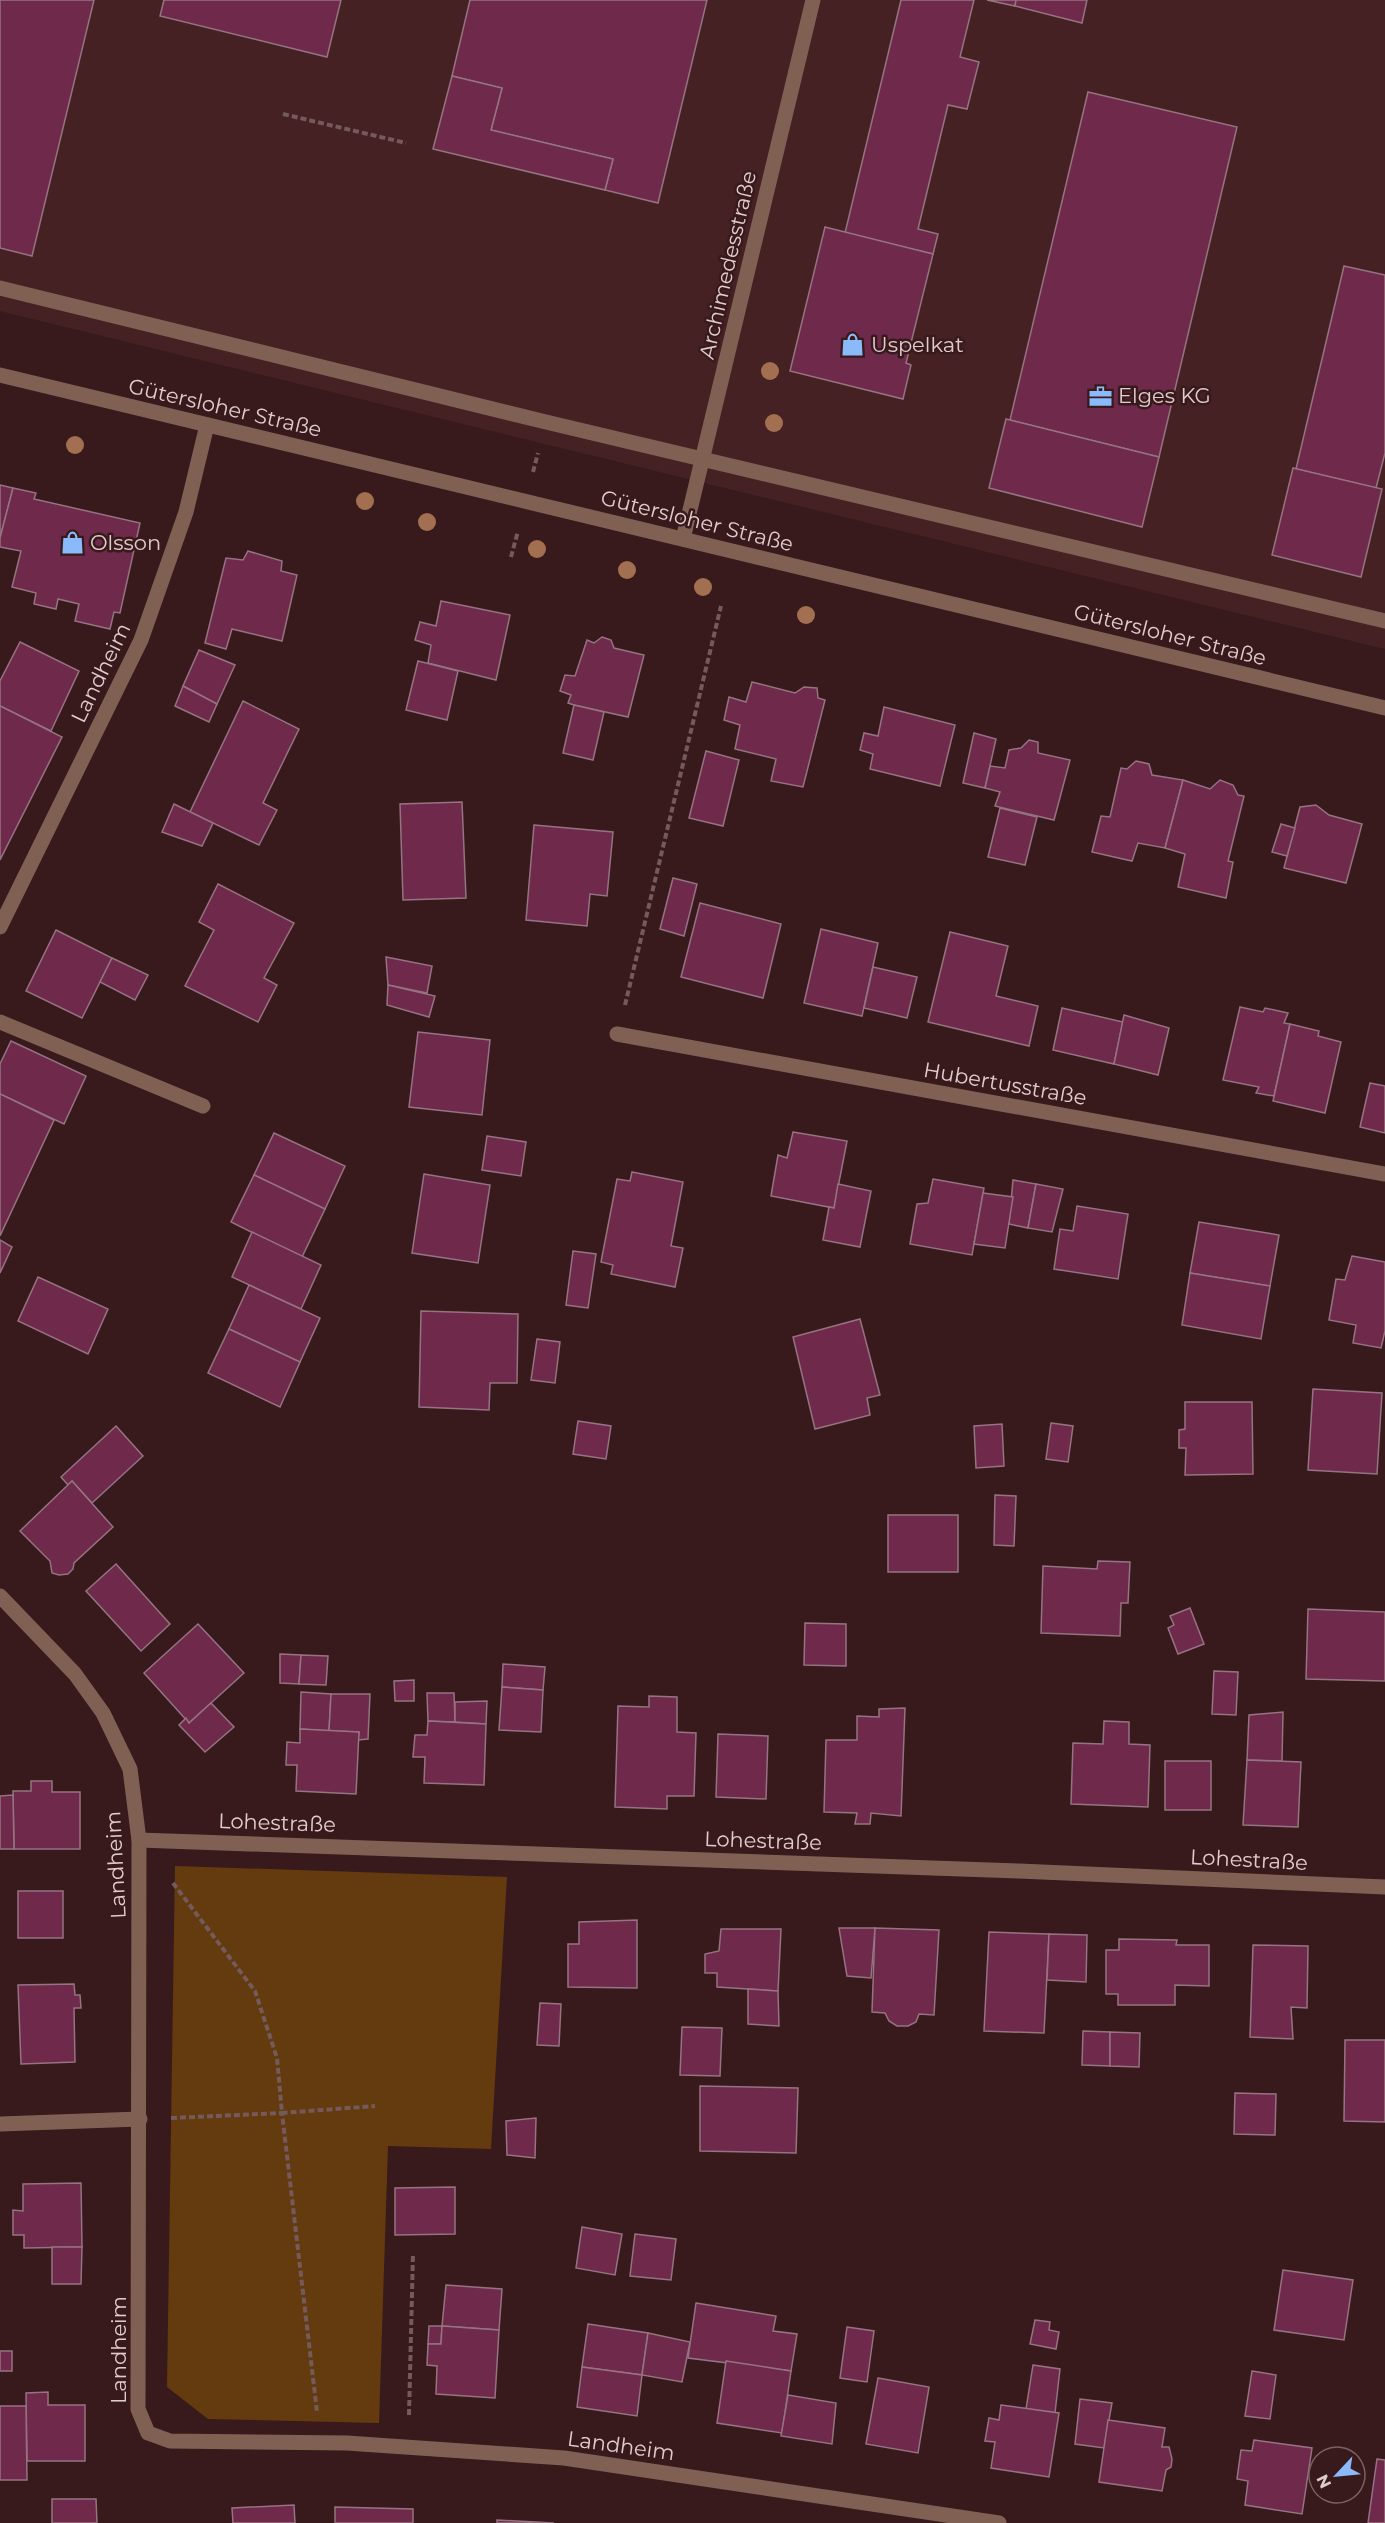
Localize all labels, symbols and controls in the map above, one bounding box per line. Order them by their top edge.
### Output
street label: Archimedesstraße [694,168,761,361]
shop icon: Uspelkat [840,332,866,358]
place label: Uspelkat [871,332,964,357]
street label: Gütersloher Straße [126,373,324,442]
office icon: Elges KG [1087,383,1113,409]
place label: Elges KG [1118,383,1211,408]
street label: Gütersloher Straße [598,484,796,557]
shop icon: Olsson [59,530,85,556]
place label: Olsson [90,530,161,555]
street label: Gütersloher Straße [1071,598,1269,671]
street label: Landheim [66,619,135,727]
street label: Hubertusstraße [922,1057,1089,1110]
street label: Lohestraße [218,1808,336,1837]
street label: Landheim [100,1810,131,1920]
street label: Lohestraße [704,1826,822,1855]
street label: Lohestraße [1190,1844,1308,1875]
street label: Landheim [106,2296,131,2404]
street label: Landheim [566,2426,676,2465]
north arrow [1307,2445,1367,2505]
text: N [1313,2471,1335,2491]

